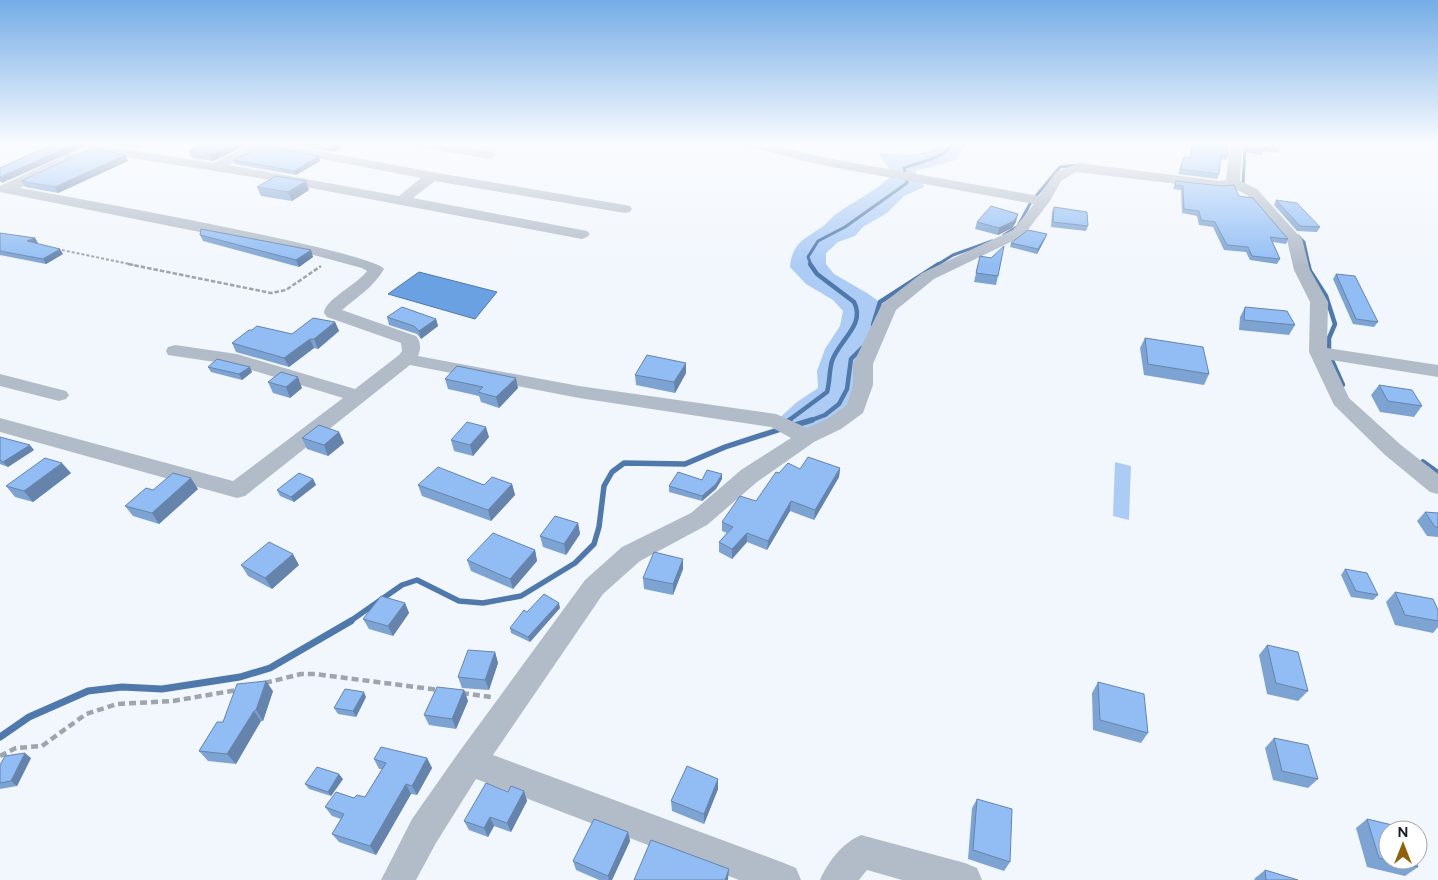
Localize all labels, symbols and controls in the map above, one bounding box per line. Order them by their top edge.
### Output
north arrow [1378,820,1428,870]
text: N [1398,824,1408,841]

